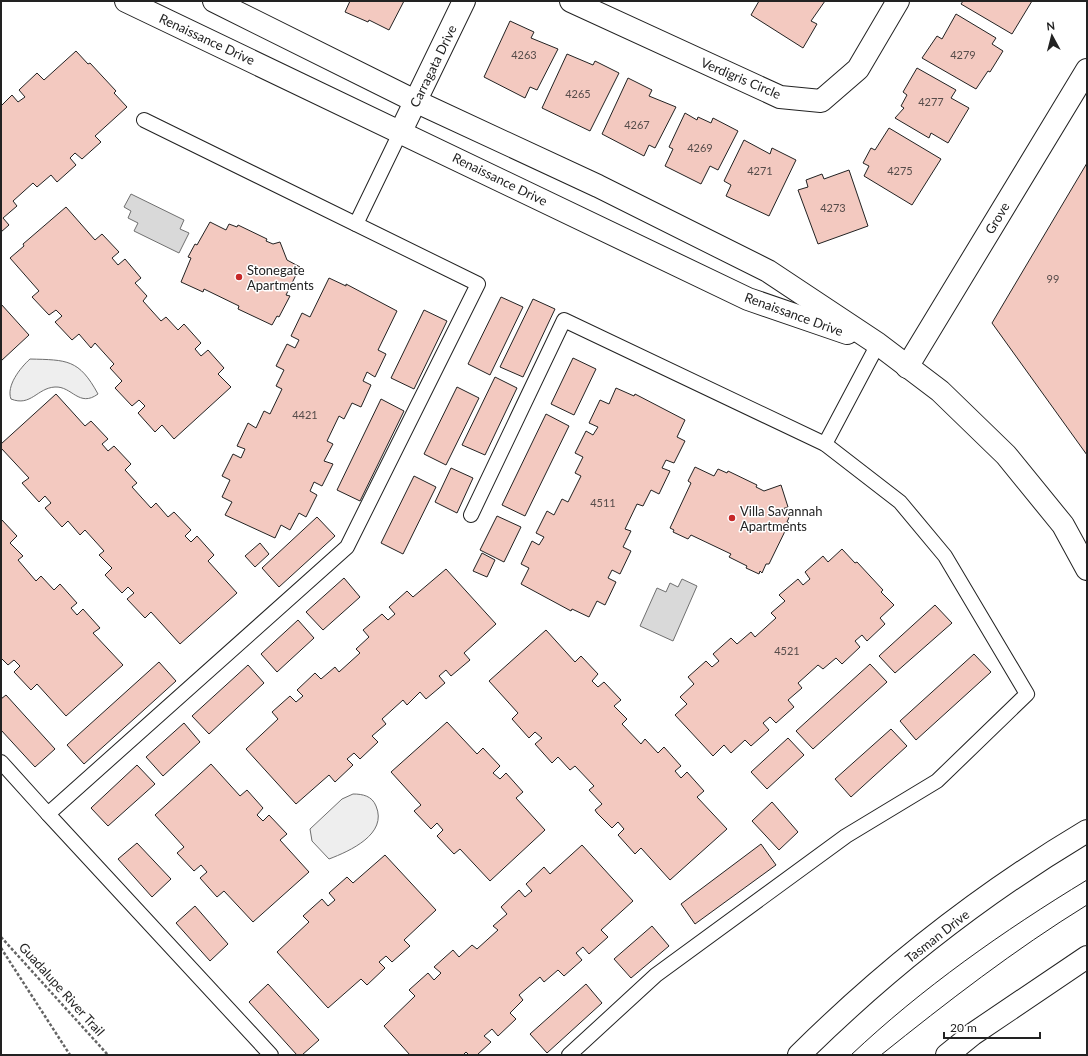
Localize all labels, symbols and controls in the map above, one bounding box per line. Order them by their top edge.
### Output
street label: Renaissance Drive [157,10,257,68]
north arrow [1032,16,1072,56]
text: N [1046,19,1056,33]
street label: Carragata Drive [406,22,460,110]
house number: 4263 [511,48,537,61]
house number: 4279 [950,48,976,61]
street label: Verdigris Circle [699,54,784,102]
house number: 4265 [565,87,591,100]
house number: 4277 [918,95,944,108]
house number: 4267 [624,118,650,131]
house number: 4269 [687,141,713,154]
street label: Renaissance Drive [450,149,550,209]
house number: 4271 [747,164,773,177]
house number: 4275 [887,164,913,177]
street label: Grove [981,199,1013,237]
house number: 4273 [820,201,846,214]
place label: Stonegate Apartments [247,262,314,293]
marker: Stonegate Apartments [234,272,244,282]
house number: 99 [1047,272,1059,285]
street label: Renaissance Drive [743,289,846,339]
house number: 4421 [292,408,318,421]
house number: 4511 [590,496,616,509]
place label: Villa Savannah Apartments [740,503,822,534]
marker: Villa Savannah Apartments [727,513,737,523]
house number: 4521 [774,644,800,657]
street label: Tasman Drive [902,906,972,966]
street label: Guadalupe River Trail [16,939,108,1039]
scale bar [944,1014,1040,1040]
text: 20 m [950,1020,977,1035]

